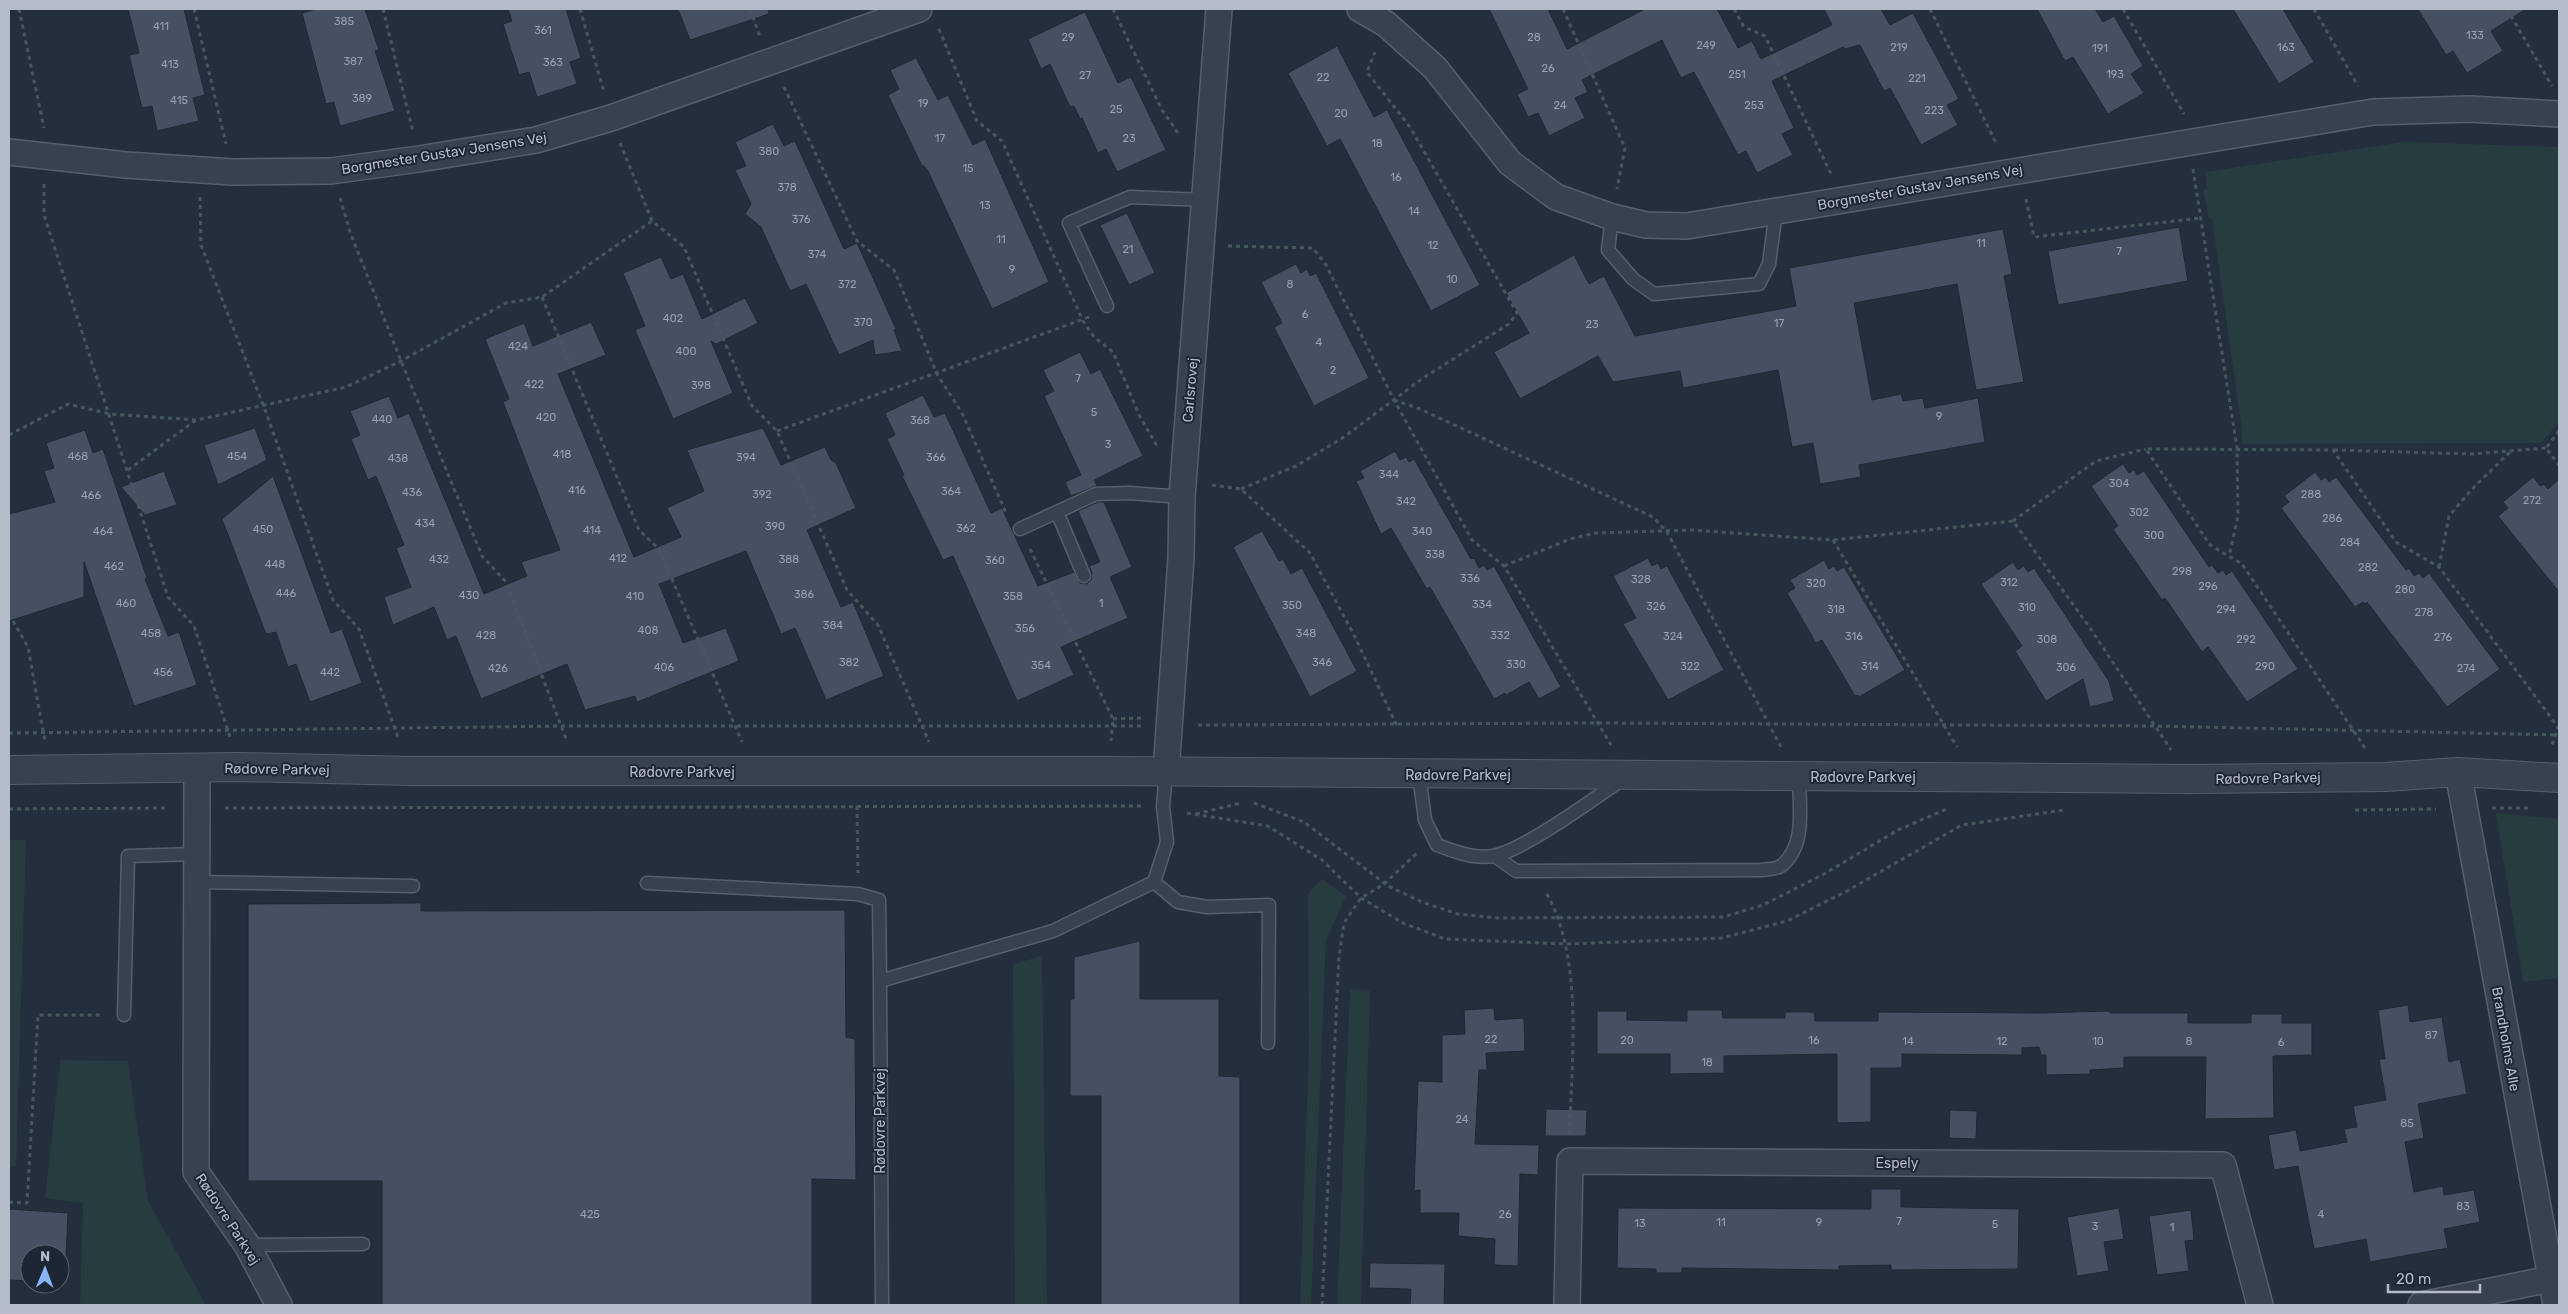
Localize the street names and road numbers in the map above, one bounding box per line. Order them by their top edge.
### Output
street label: Borgmester Gustav Jensens Vej [340,129,548,178]
street label: Borgmester Gustav Jensens Vej [1816,161,2024,214]
street label: Carlsrovej [1179,357,1202,423]
street label: Rødovre Parkvej [224,760,330,779]
street label: Rødovre Parkvej [629,764,735,781]
street label: Rødovre Parkvej [1405,767,1511,784]
street label: Rødovre Parkvej [1810,769,1916,786]
street label: Rødovre Parkvej [2215,769,2321,788]
street label: Brandholms Alle [2488,986,2523,1093]
street label: Rødovre Parkvej [872,1068,889,1174]
street label: Espely [1876,1155,1919,1172]
street label: Rødovre Parkvej [192,1170,263,1268]

